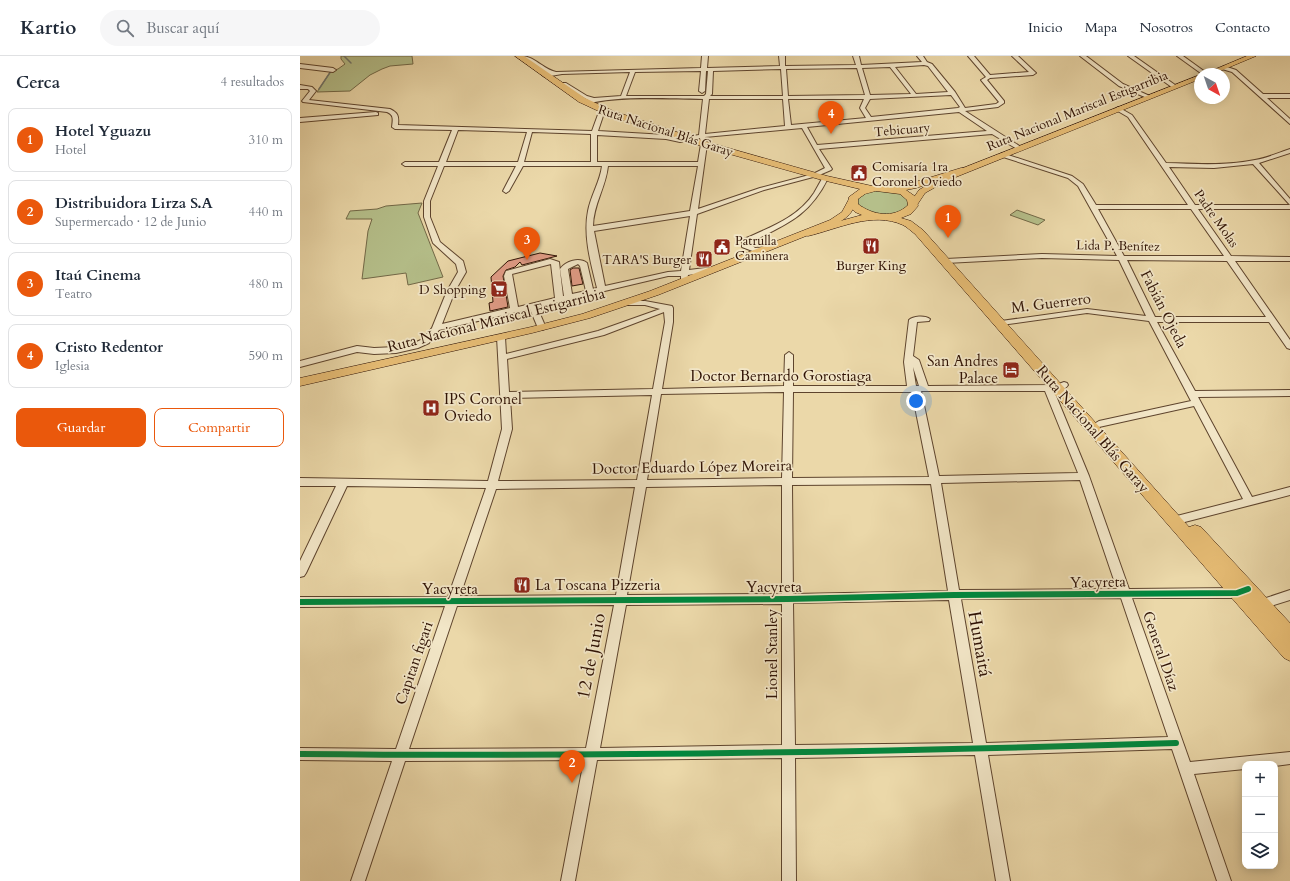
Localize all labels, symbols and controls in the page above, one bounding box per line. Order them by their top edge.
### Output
search box [100,10,380,46]
text: Kartio [20,15,76,41]
icon: search [114,17,136,39]
text: Buscar aquí [146,18,220,38]
text: Inicio [1028,18,1063,37]
text: Mapa [1085,18,1117,37]
text: Nosotros [1139,18,1193,37]
text: Contacto [1215,18,1270,37]
street label: Ruta Nacional Mariscal Estigarribia [984,66,1171,156]
north arrow [1194,68,1230,104]
text: Cerca [16,71,60,94]
text: 4 resultados [220,73,284,91]
street label: Ruta Nacional Blás Garay [596,101,736,161]
pin: 4 [818,101,844,134]
street label: Tebicuary [873,119,931,141]
text: Hotel Yguazu [55,121,151,141]
text: 1 [27,131,33,149]
text: 310 m [249,131,283,149]
text: Hotel [55,141,86,159]
place label: Comisaría 1ra Coronel Oviedo [872,158,962,191]
public building icon: Comisaría 1ra Coronel Oviedo [849,163,869,183]
street label: Padre Molas [1190,186,1243,251]
text: Distribuidora Lirza S.A [55,193,213,213]
text: 2 [27,203,33,221]
text: 440 m [249,203,283,221]
pin: 1 [935,205,961,238]
text: Supermercado · 12 de Junio [55,213,206,231]
pin: 3 [514,227,540,260]
place label: Patrulla Caminera [735,232,789,265]
restaurant icon: Burger King [861,236,881,256]
street label: Lida P. Benítez [1076,236,1160,256]
public building icon: Patrulla Caminera [712,237,732,257]
restaurant icon: TARA'S Burger [694,249,714,269]
place label: TARA'S Burger [602,251,691,269]
place label: Burger King [836,257,907,275]
text: Itaú Cinema [55,265,141,285]
street label: Fabián Ojeda [1136,267,1192,352]
text: 3 [27,275,33,293]
text: 480 m [249,275,283,293]
supermarket icon: D Shopping [489,279,509,299]
place label: D Shopping [419,281,487,299]
street label: Ruta Nacional Mariscal Estigarribia [385,283,607,357]
text: Teatro [55,285,92,303]
street label: M. Guerrero [1010,288,1092,318]
text: Cristo Redentor [55,337,163,357]
text: 4 [27,347,33,365]
text: 590 m [249,347,283,365]
place label: San Andres Palace [927,351,998,388]
text: Iglesia [55,357,90,375]
hotel icon: San Andres Palace [1001,360,1021,380]
street label: Ruta Nacional Blás Garay [1032,361,1154,497]
street label: Doctor Bernardo Gorostiaga [690,366,872,386]
place label: IPS Coronel Oviedo [444,389,522,426]
your location [906,391,926,411]
hospital icon: IPS Coronel Oviedo [421,398,441,418]
button: Guardar [16,408,146,447]
button: Compartir [154,408,284,447]
street label: Doctor Eduardo López Moreira [592,455,793,479]
street label: Yacyreta [1070,572,1127,592]
restaurant icon: La Toscana Pizzeria [512,575,532,595]
place label: La Toscana Pizzeria [535,575,661,595]
street label: Yacyreta [746,577,802,597]
street label: Yacyreta [422,579,478,599]
street label: General Díaz [1138,608,1184,694]
street label: Lionel Stanley [762,609,782,699]
street label: Humaitá [961,609,998,679]
street label: 12 de Junio [571,611,612,701]
street label: Capitan figari [390,619,438,707]
pin: 2 [559,750,585,783]
map controls [1242,761,1278,869]
button: + [1242,761,1278,797]
button: − [1242,797,1278,833]
button: layers [1242,833,1278,869]

